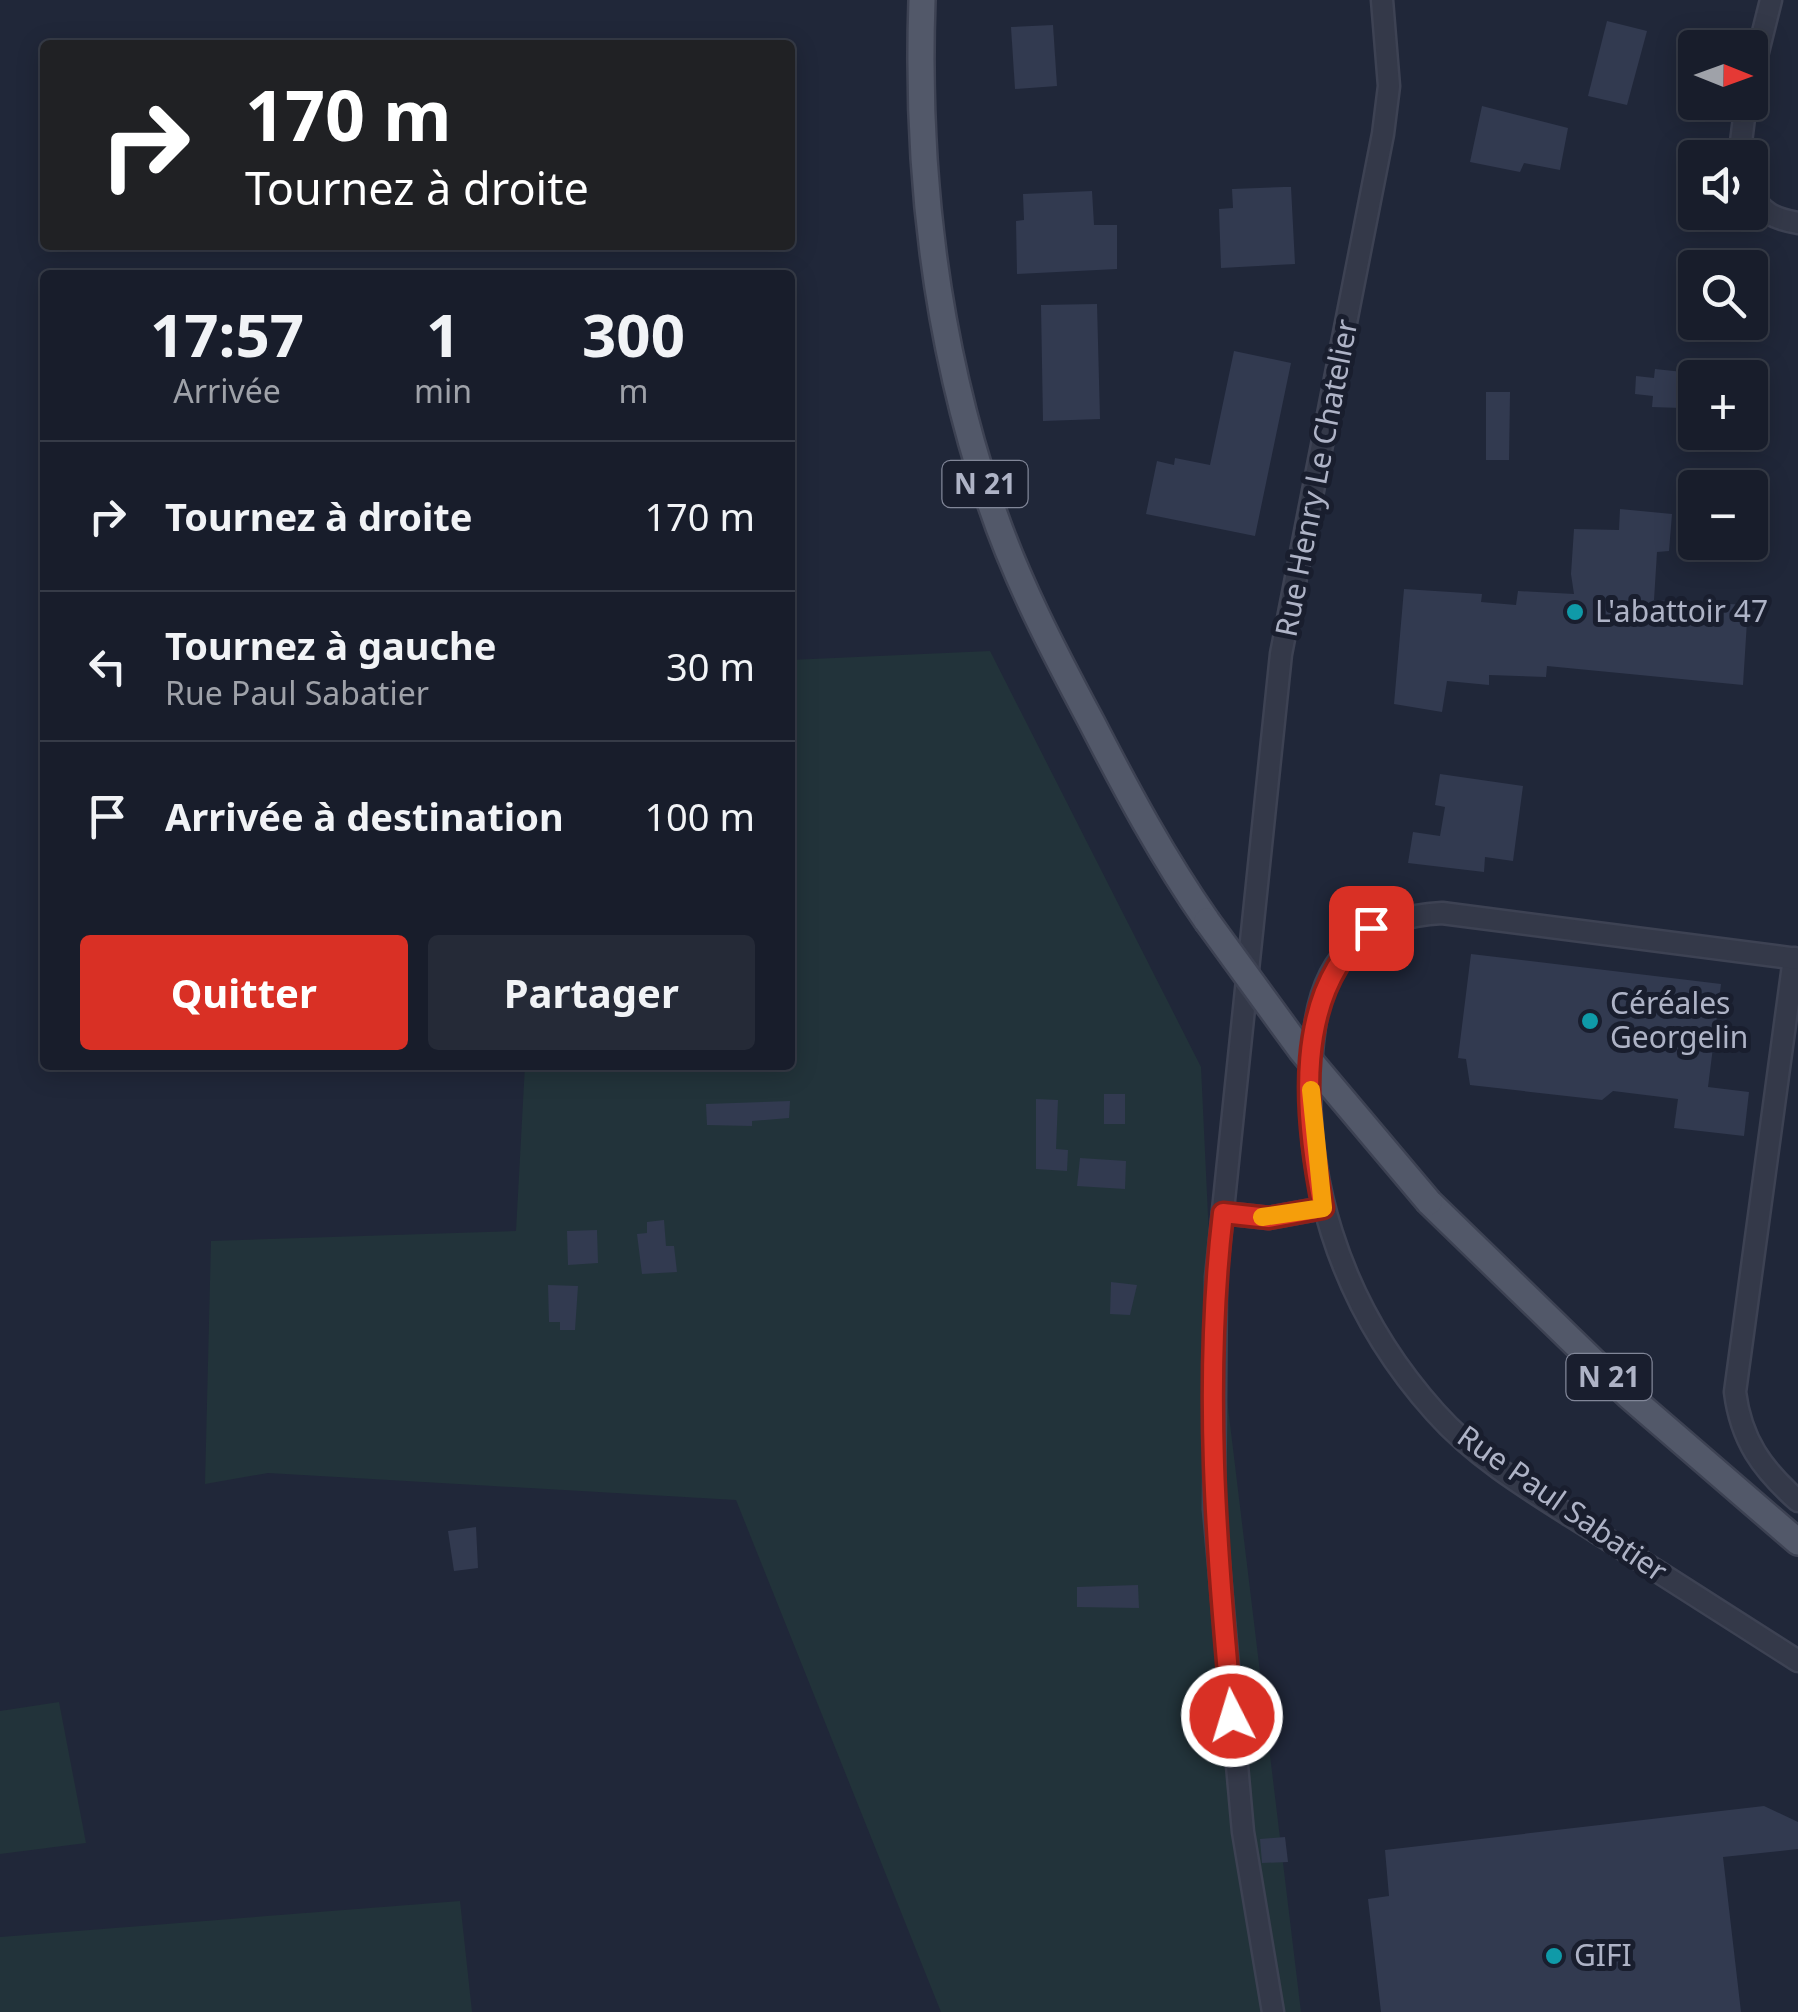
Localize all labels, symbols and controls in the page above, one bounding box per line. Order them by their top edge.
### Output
north arrow [1678,30,1768,120]
map controls [1678,30,1768,560]
text: 170 m [245,66,452,162]
icon: right [80,80,210,210]
button: sound [1678,140,1768,230]
text: Tournez à droite [245,157,589,218]
button: search [1678,250,1768,340]
text: 17:57 [150,293,304,375]
text: 1 [426,293,460,375]
text: 300 [582,293,685,375]
street label: Rue Henry Le Chatelier [1265,316,1366,640]
button: + [1678,360,1768,450]
text: Arrivée [173,369,281,412]
text: min [414,369,472,412]
text: m [619,369,648,412]
road number: N 21 [942,461,1028,507]
button: − [1678,470,1768,560]
icon: right [80,489,135,544]
text: Tournez à droite [165,490,473,542]
text: 170 m [644,490,755,542]
place label: L'abattoir 47 [1595,590,1768,631]
marker: L'abattoir 47 [1564,601,1586,623]
text: Tournez à gauche [165,619,496,671]
icon: left [80,639,135,694]
text: 30 m [666,640,755,692]
text: Rue Paul Sabatier [165,671,429,714]
icon: arrive [80,789,135,844]
text: Arrivée à destination [165,790,564,842]
text: 100 m [644,790,755,842]
pin [1329,886,1414,971]
icon: arrive [1344,901,1399,956]
button: Quitter [80,935,408,1050]
button: Partager [428,935,755,1050]
place label: Céréales Georgelin [1610,982,1748,1057]
marker: Céréales Georgelin [1579,1010,1601,1032]
road number: N 21 [1566,1354,1652,1400]
street label: Rue Paul Sabatier [1450,1415,1676,1591]
position arrow [1180,1664,1284,1768]
place label: GIFI [1574,1934,1632,1975]
marker: GIFI [1543,1945,1565,1967]

